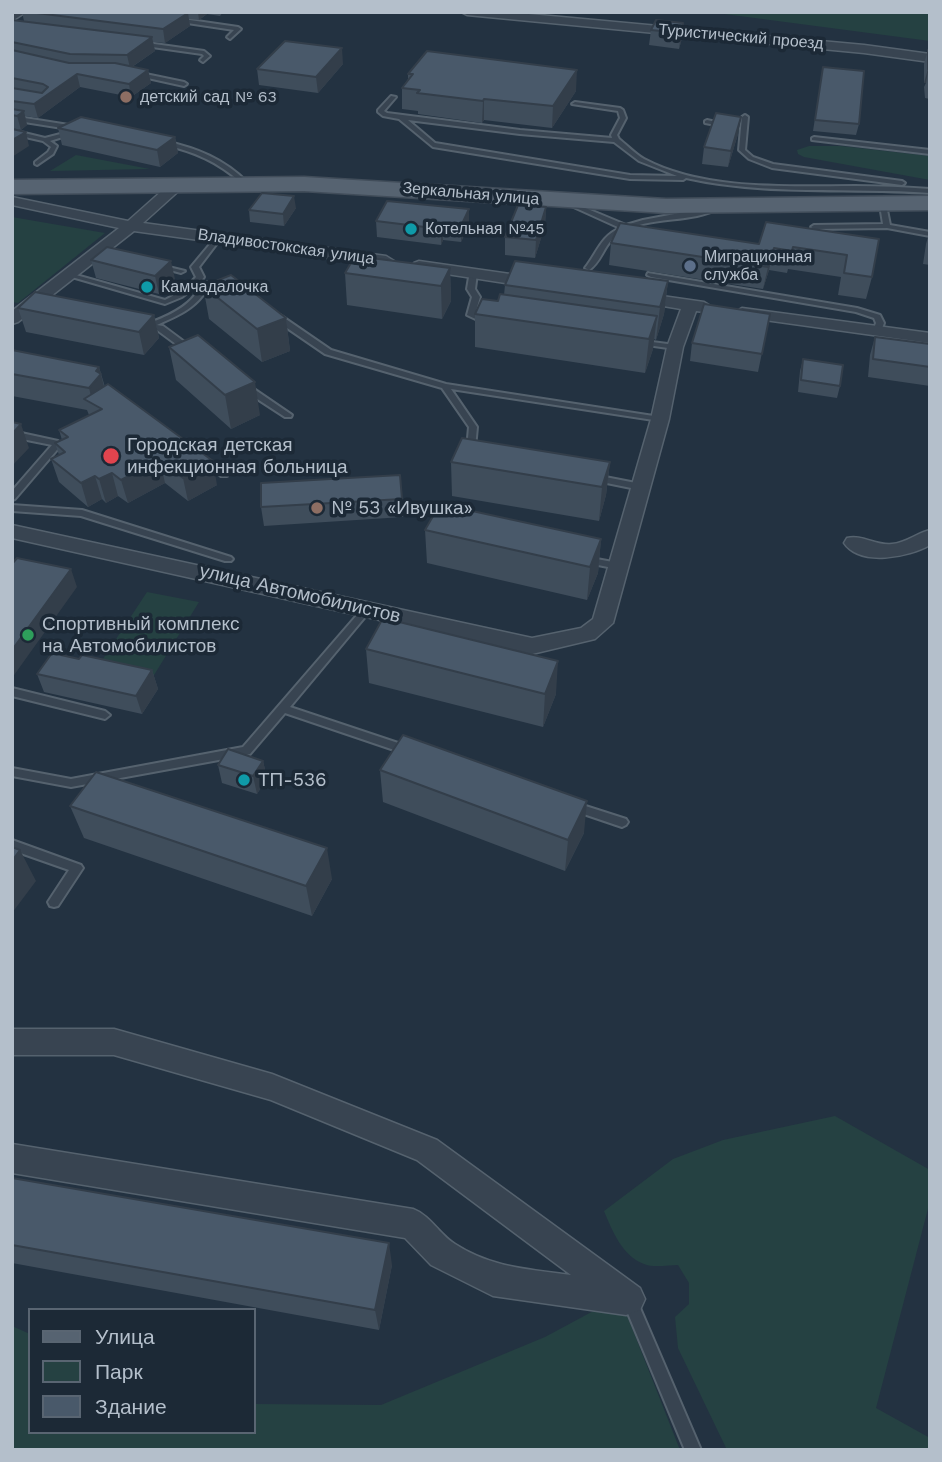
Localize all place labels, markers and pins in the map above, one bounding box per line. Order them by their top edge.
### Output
place label: детский сад № 63 [140,87,277,107]
marker: детский сад № 63 [118,89,134,105]
place label: Котельная №45 [425,219,545,239]
marker: Котельная №45 [403,221,419,237]
place label: Миграционная служба [704,247,812,285]
marker: Миграционная служба [682,258,698,274]
place label: Камчадалочка [161,277,268,297]
marker: Камчадалочка [139,279,155,295]
place label: Городская детская инфекционная больница [127,434,348,478]
marker: Городская детская инфекционная больница [101,446,121,466]
place label: № 53 «Ивушка» [331,497,473,519]
marker: № 53 «Ивушка» [309,500,325,516]
place label: Спортивный комплекс на Автомобилистов [42,613,239,657]
marker: Спортивный комплекс на Автомобилистов [20,627,36,643]
place label: ТП-536 [258,769,327,791]
marker: ТП-536 [236,772,252,788]

